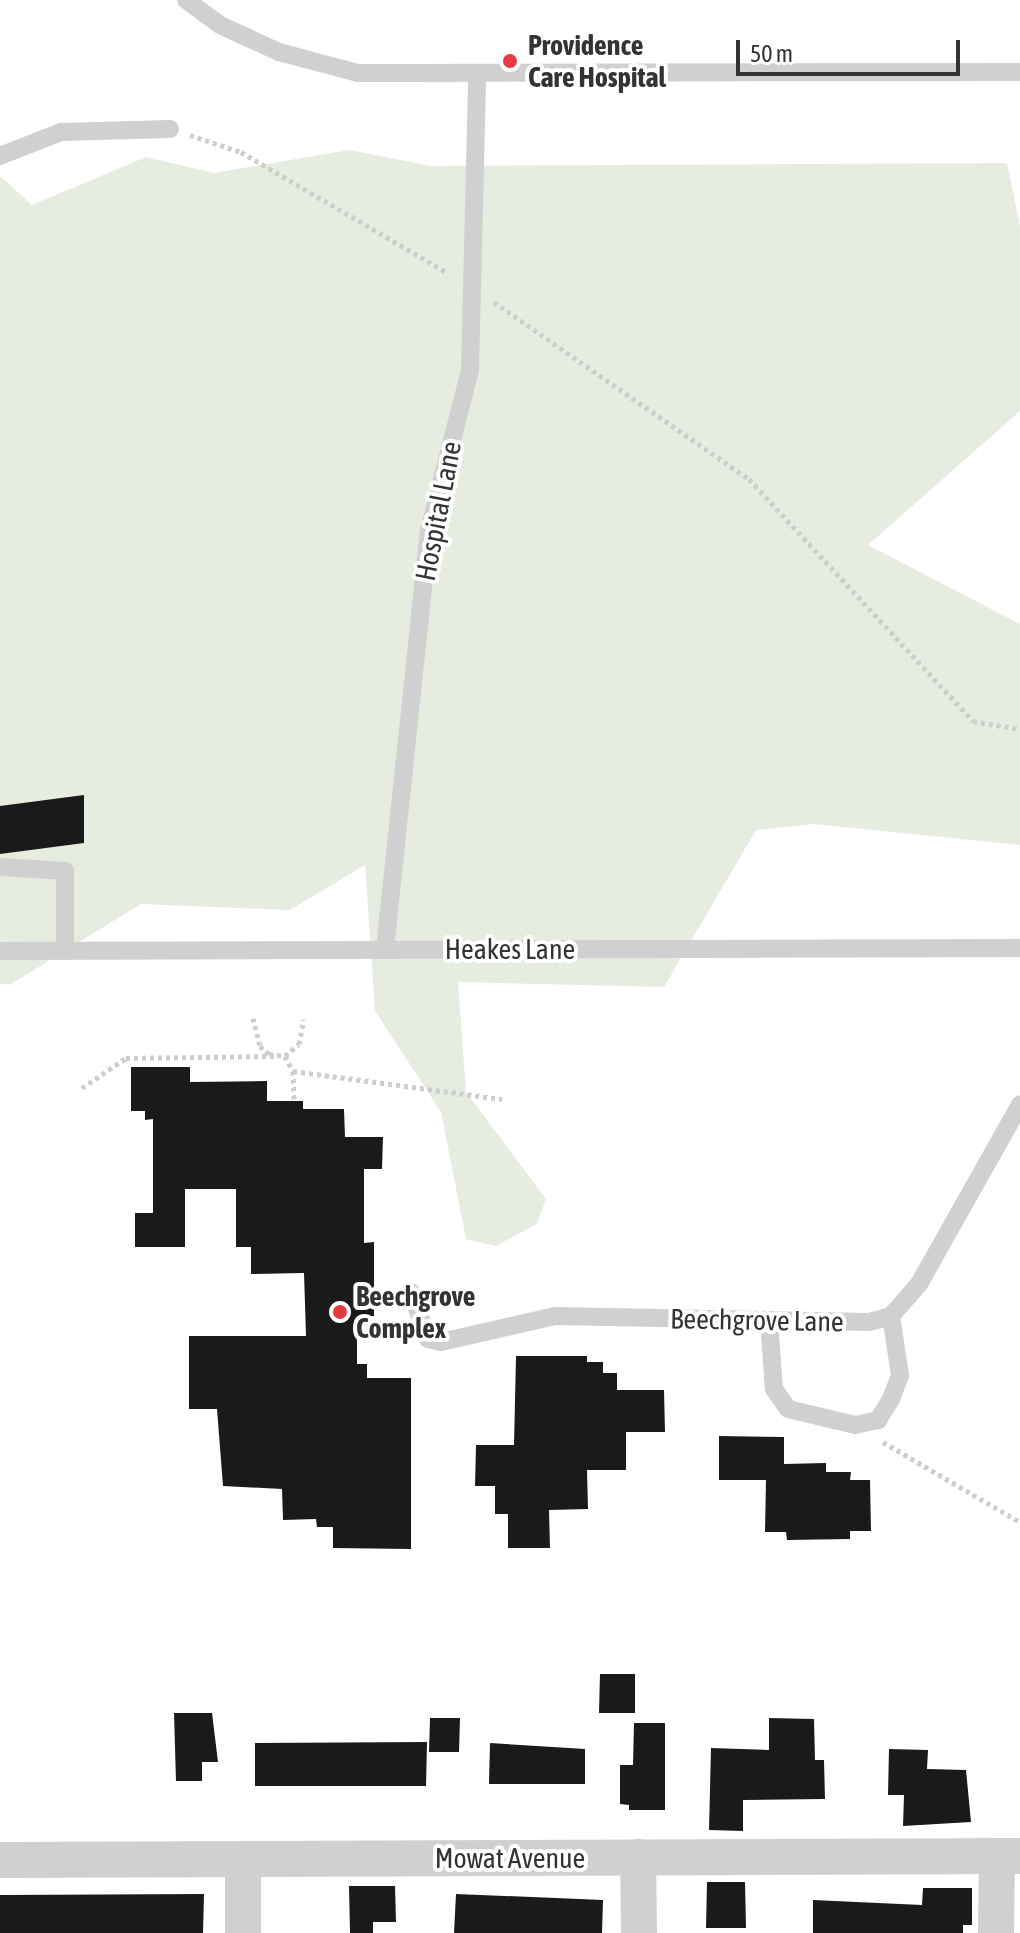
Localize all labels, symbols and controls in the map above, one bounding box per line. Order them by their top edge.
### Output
scale bar [740,24,964,74]
place label: Providence Care Hospital [528,28,666,94]
text: 50 m [750,40,793,67]
marker: Providence Care Hospital [499,50,521,72]
street label: Hospital Lane [408,438,468,584]
street label: Heakes Lane [445,932,575,966]
place label: Beechgrove Complex [356,1279,476,1345]
street label: Beechgrove Lane [670,1302,844,1338]
marker: Beechgrove Complex [331,1303,349,1321]
street label: Mowat Avenue [435,1841,585,1875]

